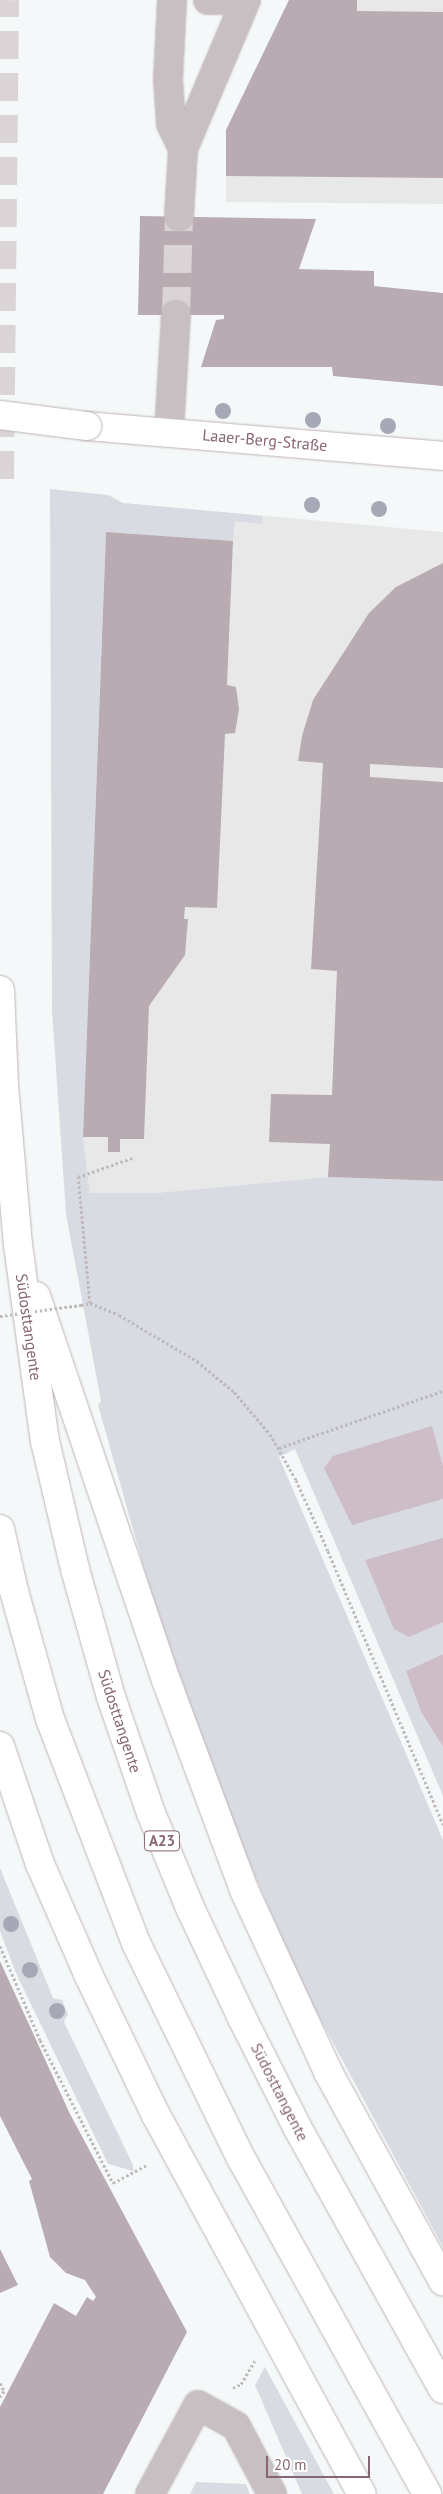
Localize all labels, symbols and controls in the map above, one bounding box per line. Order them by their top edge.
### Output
street label: Laaer-Berg-Straße [202,425,328,455]
street label: Südosttangente [12,1272,46,1382]
street label: Südosttangente [94,1667,146,1775]
road number: A23 [143,1828,181,1854]
street label: Südosttangente [247,2040,313,2144]
scale bar [268,2446,372,2478]
text: 20 m [274,2455,307,2474]

